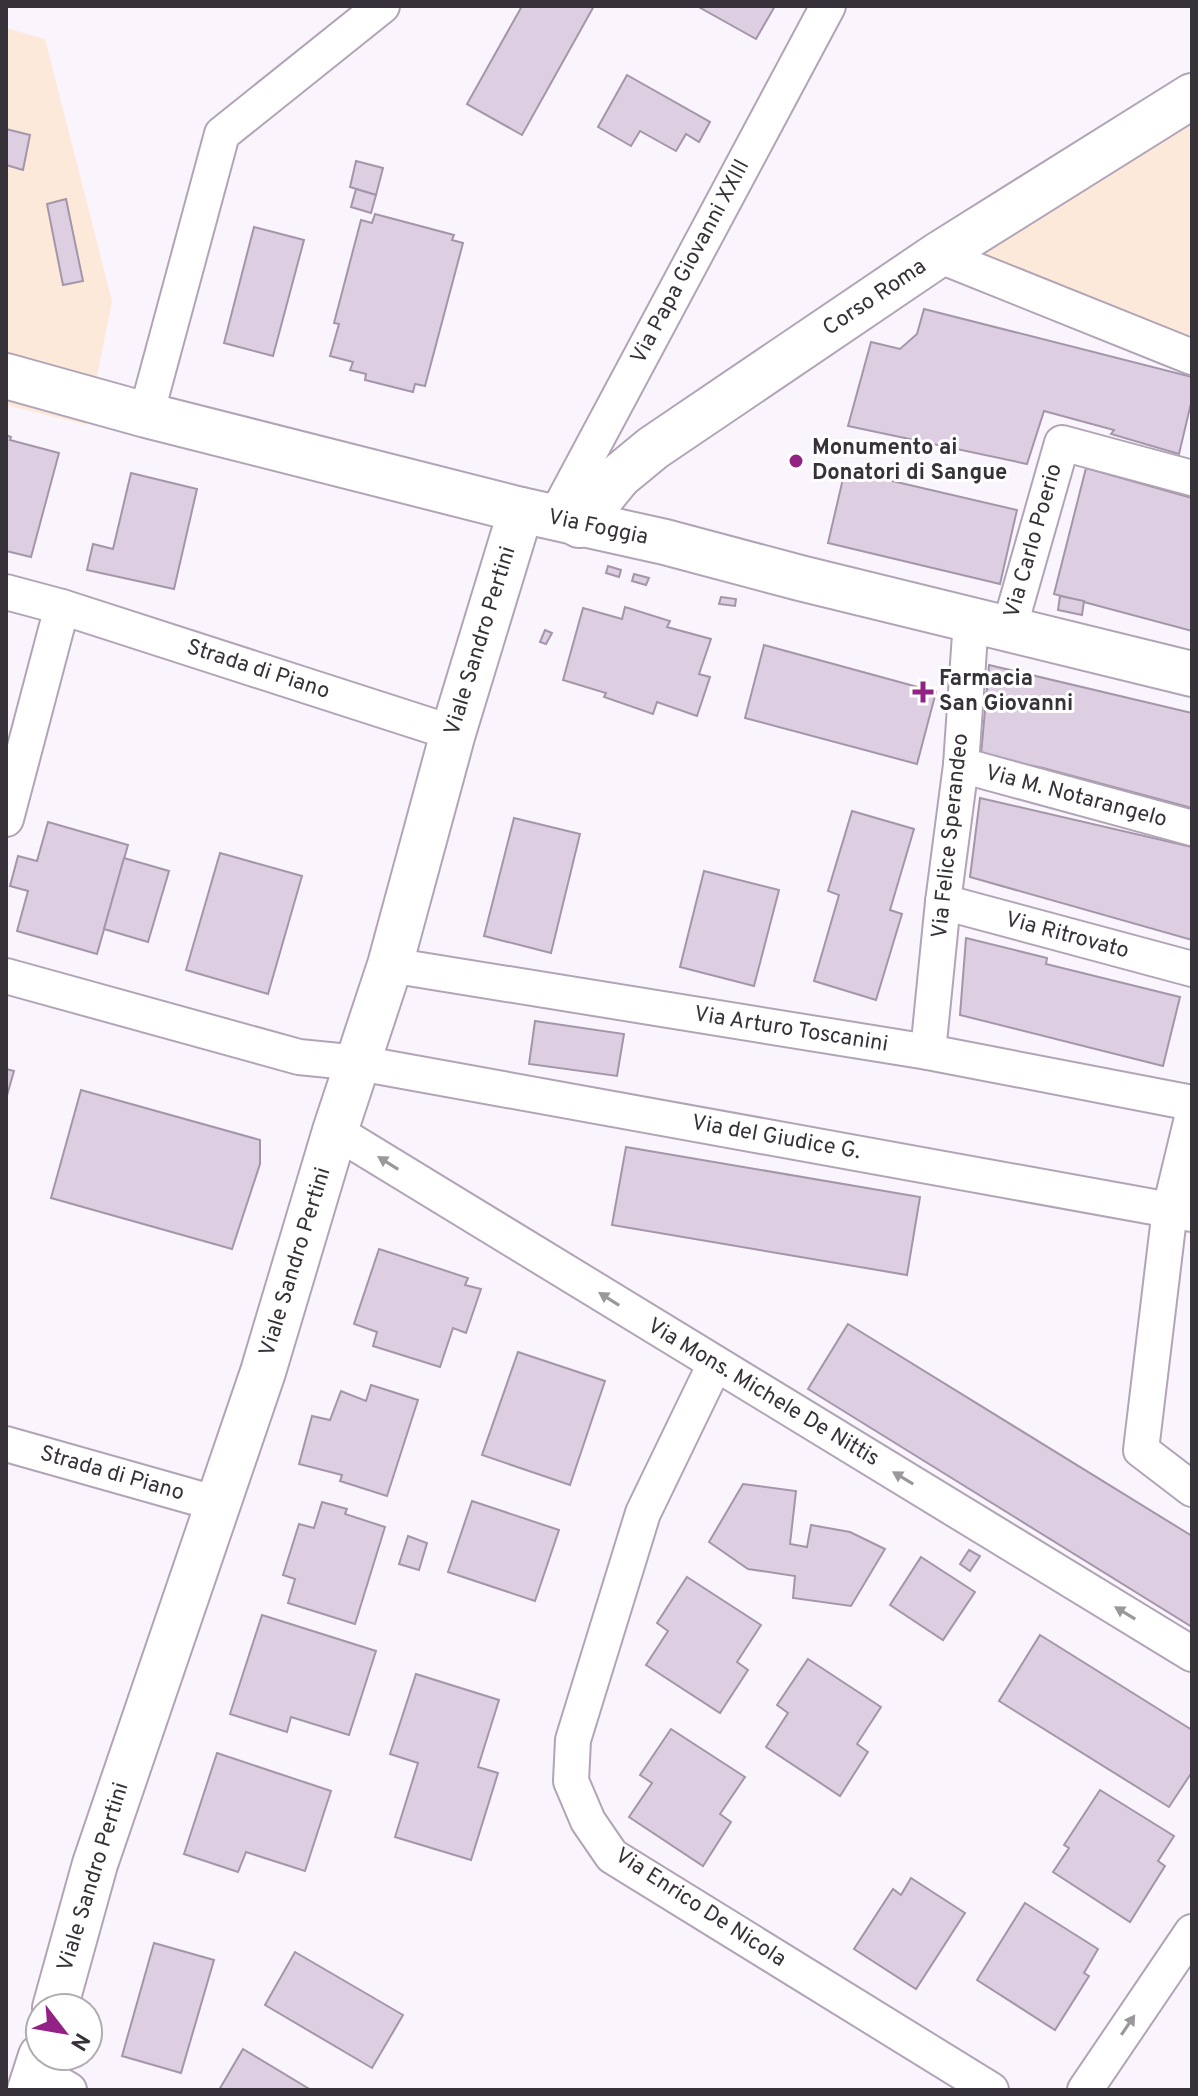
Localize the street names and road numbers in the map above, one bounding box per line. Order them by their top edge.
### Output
street label: Via Papa Giovanni XXIII [626,155,756,369]
street label: Corso Roma [818,254,932,342]
street label: Via Carlo Poerio [999,461,1069,621]
street label: Via Foggia [545,504,651,552]
street label: Viale Sandro Pertini [439,543,523,739]
street label: Strada di Piano [183,634,333,706]
street label: Via Felice Sperandeo [927,732,975,940]
street label: Via M. Notarangelo [982,760,1170,834]
street label: Via Ritrovato [1002,907,1132,965]
street label: Via Arturo Toscanini [692,1001,890,1059]
street label: Via del Giudice G. [689,1110,863,1166]
street label: Viale Sandro Pertini [254,1164,338,1360]
street label: Via Mons. Michele De Nittis [642,1313,884,1473]
street label: Strada di Piano [37,1440,187,1508]
street label: Viale Sandro Pertini [52,1779,136,1975]
street label: Via Enrico De Nicola [609,1843,791,1973]

